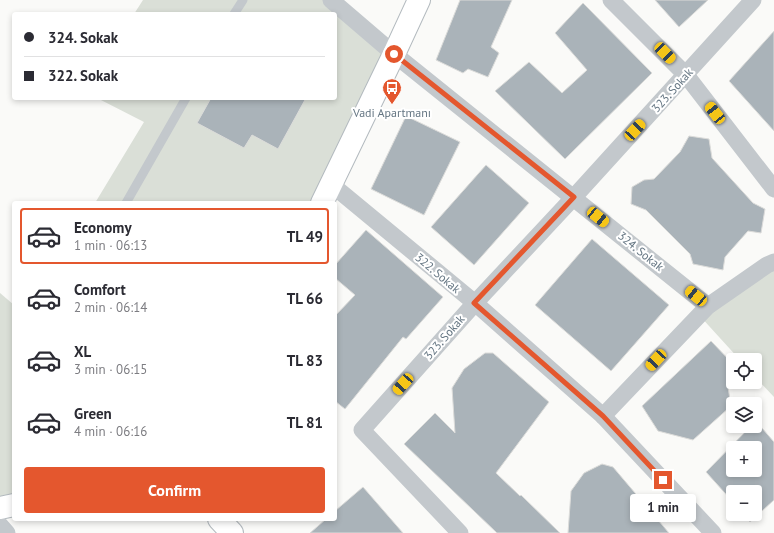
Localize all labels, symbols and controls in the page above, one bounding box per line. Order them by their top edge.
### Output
text: 324. Sokak [48,28,118,47]
car [652,40,678,66]
route start [385,45,403,63]
street label: 323. Sokak [648,64,696,115]
text: 322. Sokak [48,66,118,85]
bus stop icon: Vadi Apartmanı [381,77,403,105]
car [703,100,727,126]
place label: Vadi Apartmanı [352,105,431,120]
car [622,117,648,143]
car [585,205,611,229]
icon: car [26,218,62,254]
text: Economy [74,218,132,237]
text: TL 49 [287,227,323,246]
street label: 324. Sokak [615,228,667,274]
text: 1 min · 06:13 [74,237,147,254]
street label: 322. Sokak [412,250,464,296]
icon: car [26,280,62,316]
text: Comfort [74,280,126,299]
car [683,284,709,308]
text: TL 66 [287,289,323,308]
text: 2 min · 06:14 [74,299,147,316]
street label: 323. Sokak [420,311,468,363]
icon: car [26,342,62,378]
text: XL [74,342,91,361]
car [643,347,669,373]
text: TL 83 [287,351,323,370]
map controls [726,353,762,521]
button: locate [726,353,762,389]
text: 3 min · 06:15 [74,361,147,378]
car [391,371,415,397]
button: layers [726,397,762,433]
icon: car [26,404,62,440]
text: Green [74,404,112,423]
text: TL 81 [287,413,323,432]
text: 4 min · 06:16 [74,423,147,440]
button: + [726,441,762,477]
button: Confirm [24,467,325,513]
route end [654,471,672,489]
button: − [726,485,762,521]
callout: 1 min [630,494,696,522]
text: 1 min [647,499,679,516]

